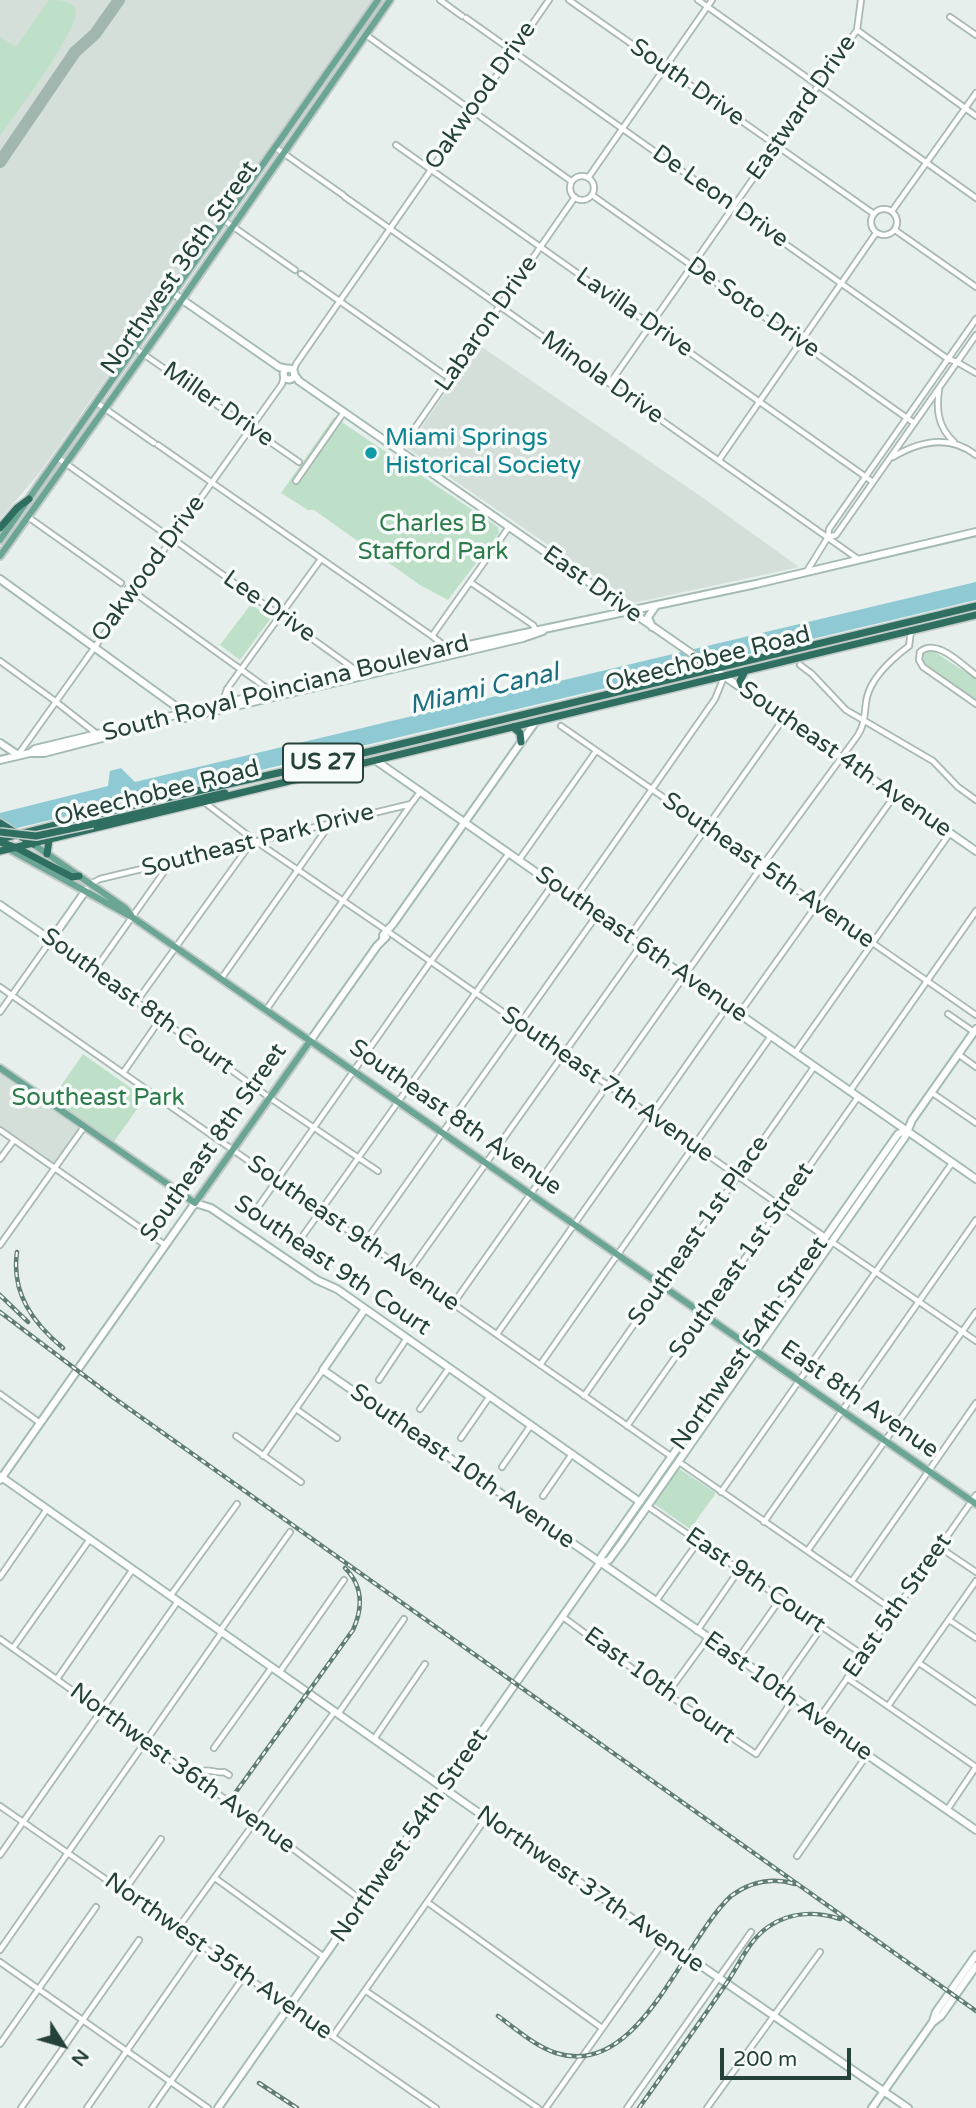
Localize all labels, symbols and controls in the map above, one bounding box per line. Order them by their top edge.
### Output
street label: Oakwood Drive [419,16,543,176]
street label: Eastward Drive [741,30,863,186]
street label: South Drive [624,33,750,133]
street label: De Leon Drive [646,140,794,254]
street label: Northwest 36th Street [95,156,265,380]
street label: Labaron Drive [430,250,544,398]
street label: De Soto Drive [681,252,825,364]
street label: Lavilla Drive [570,262,698,364]
street label: Minola Drive [535,325,669,431]
street label: Miller Drive [157,356,279,454]
place label: Miami Springs Historical Society [385,425,581,481]
marker: Miami Springs Historical Society [363,445,379,461]
street label: Oakwood Drive [86,490,212,648]
park label: Charles B Stafford Park [358,511,508,567]
street label: East Drive [537,540,647,630]
street label: Lee Drive [217,565,321,649]
street label: Okeechobee Road [603,621,813,699]
street label: South Royal Poinciana Boulevard [100,629,472,749]
water label: Miami Canal [406,658,562,722]
street label: Southeast 4th Avenue [733,676,957,844]
road number: US 27 [283,744,363,782]
street label: Okeechobee Road [52,755,262,833]
street label: Southeast 5th Avenue [656,787,880,955]
street label: Southeast Park Drive [139,798,377,884]
street label: Southeast 6th Avenue [529,861,753,1029]
street label: Southeast 8th Court [35,923,239,1081]
street label: Southeast 7th Avenue [495,1001,719,1169]
street label: Southeast 8th Avenue [343,1034,567,1202]
street label: Southeast 8th Street [135,1038,293,1248]
park label: Southeast Park [12,1085,184,1113]
street label: Southeast 1st Place [623,1130,775,1332]
street label: Southeast 9th Avenue [241,1150,465,1318]
street label: Southeast 1st Street [664,1158,820,1364]
street label: Southeast 9th Court [228,1190,436,1342]
street label: Northwest 54th Street [665,1232,835,1456]
street label: East 8th Avenue [774,1335,944,1465]
street label: Southeast 10th Avenue [344,1378,580,1556]
street label: East 9th Court [679,1522,831,1640]
street label: East 5th Street [838,1528,958,1684]
street label: East 10th Court [578,1622,740,1750]
street label: East 10th Avenue [698,1626,878,1768]
street label: Northwest 36th Avenue [64,1678,300,1860]
street label: Northwest 54th Street [325,1724,495,1948]
street label: Northwest 37th Avenue [470,1800,710,1980]
street label: Northwest 35th Avenue [98,1867,338,2047]
north arrow [28,2010,98,2080]
scale bar [724,2035,855,2078]
text: N [66,2045,93,2070]
text: 200 m [733,2047,797,2072]

